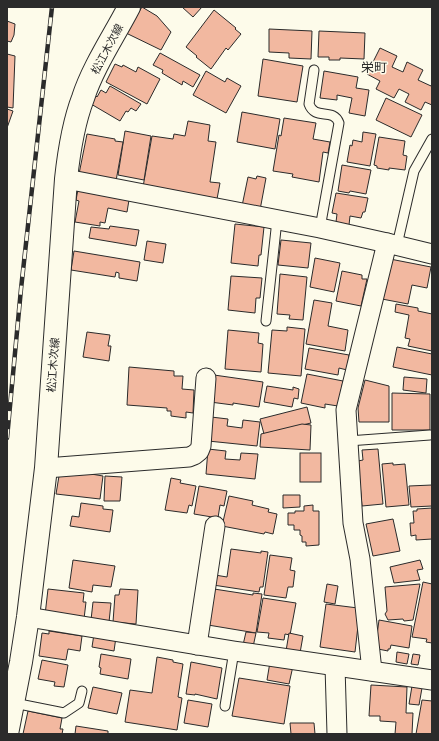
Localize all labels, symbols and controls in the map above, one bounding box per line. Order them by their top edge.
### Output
street label: 松江木次線 [89,22,125,76]
district label: 栄町 [361,60,387,75]
street label: 松江木次線 [45,337,61,393]

